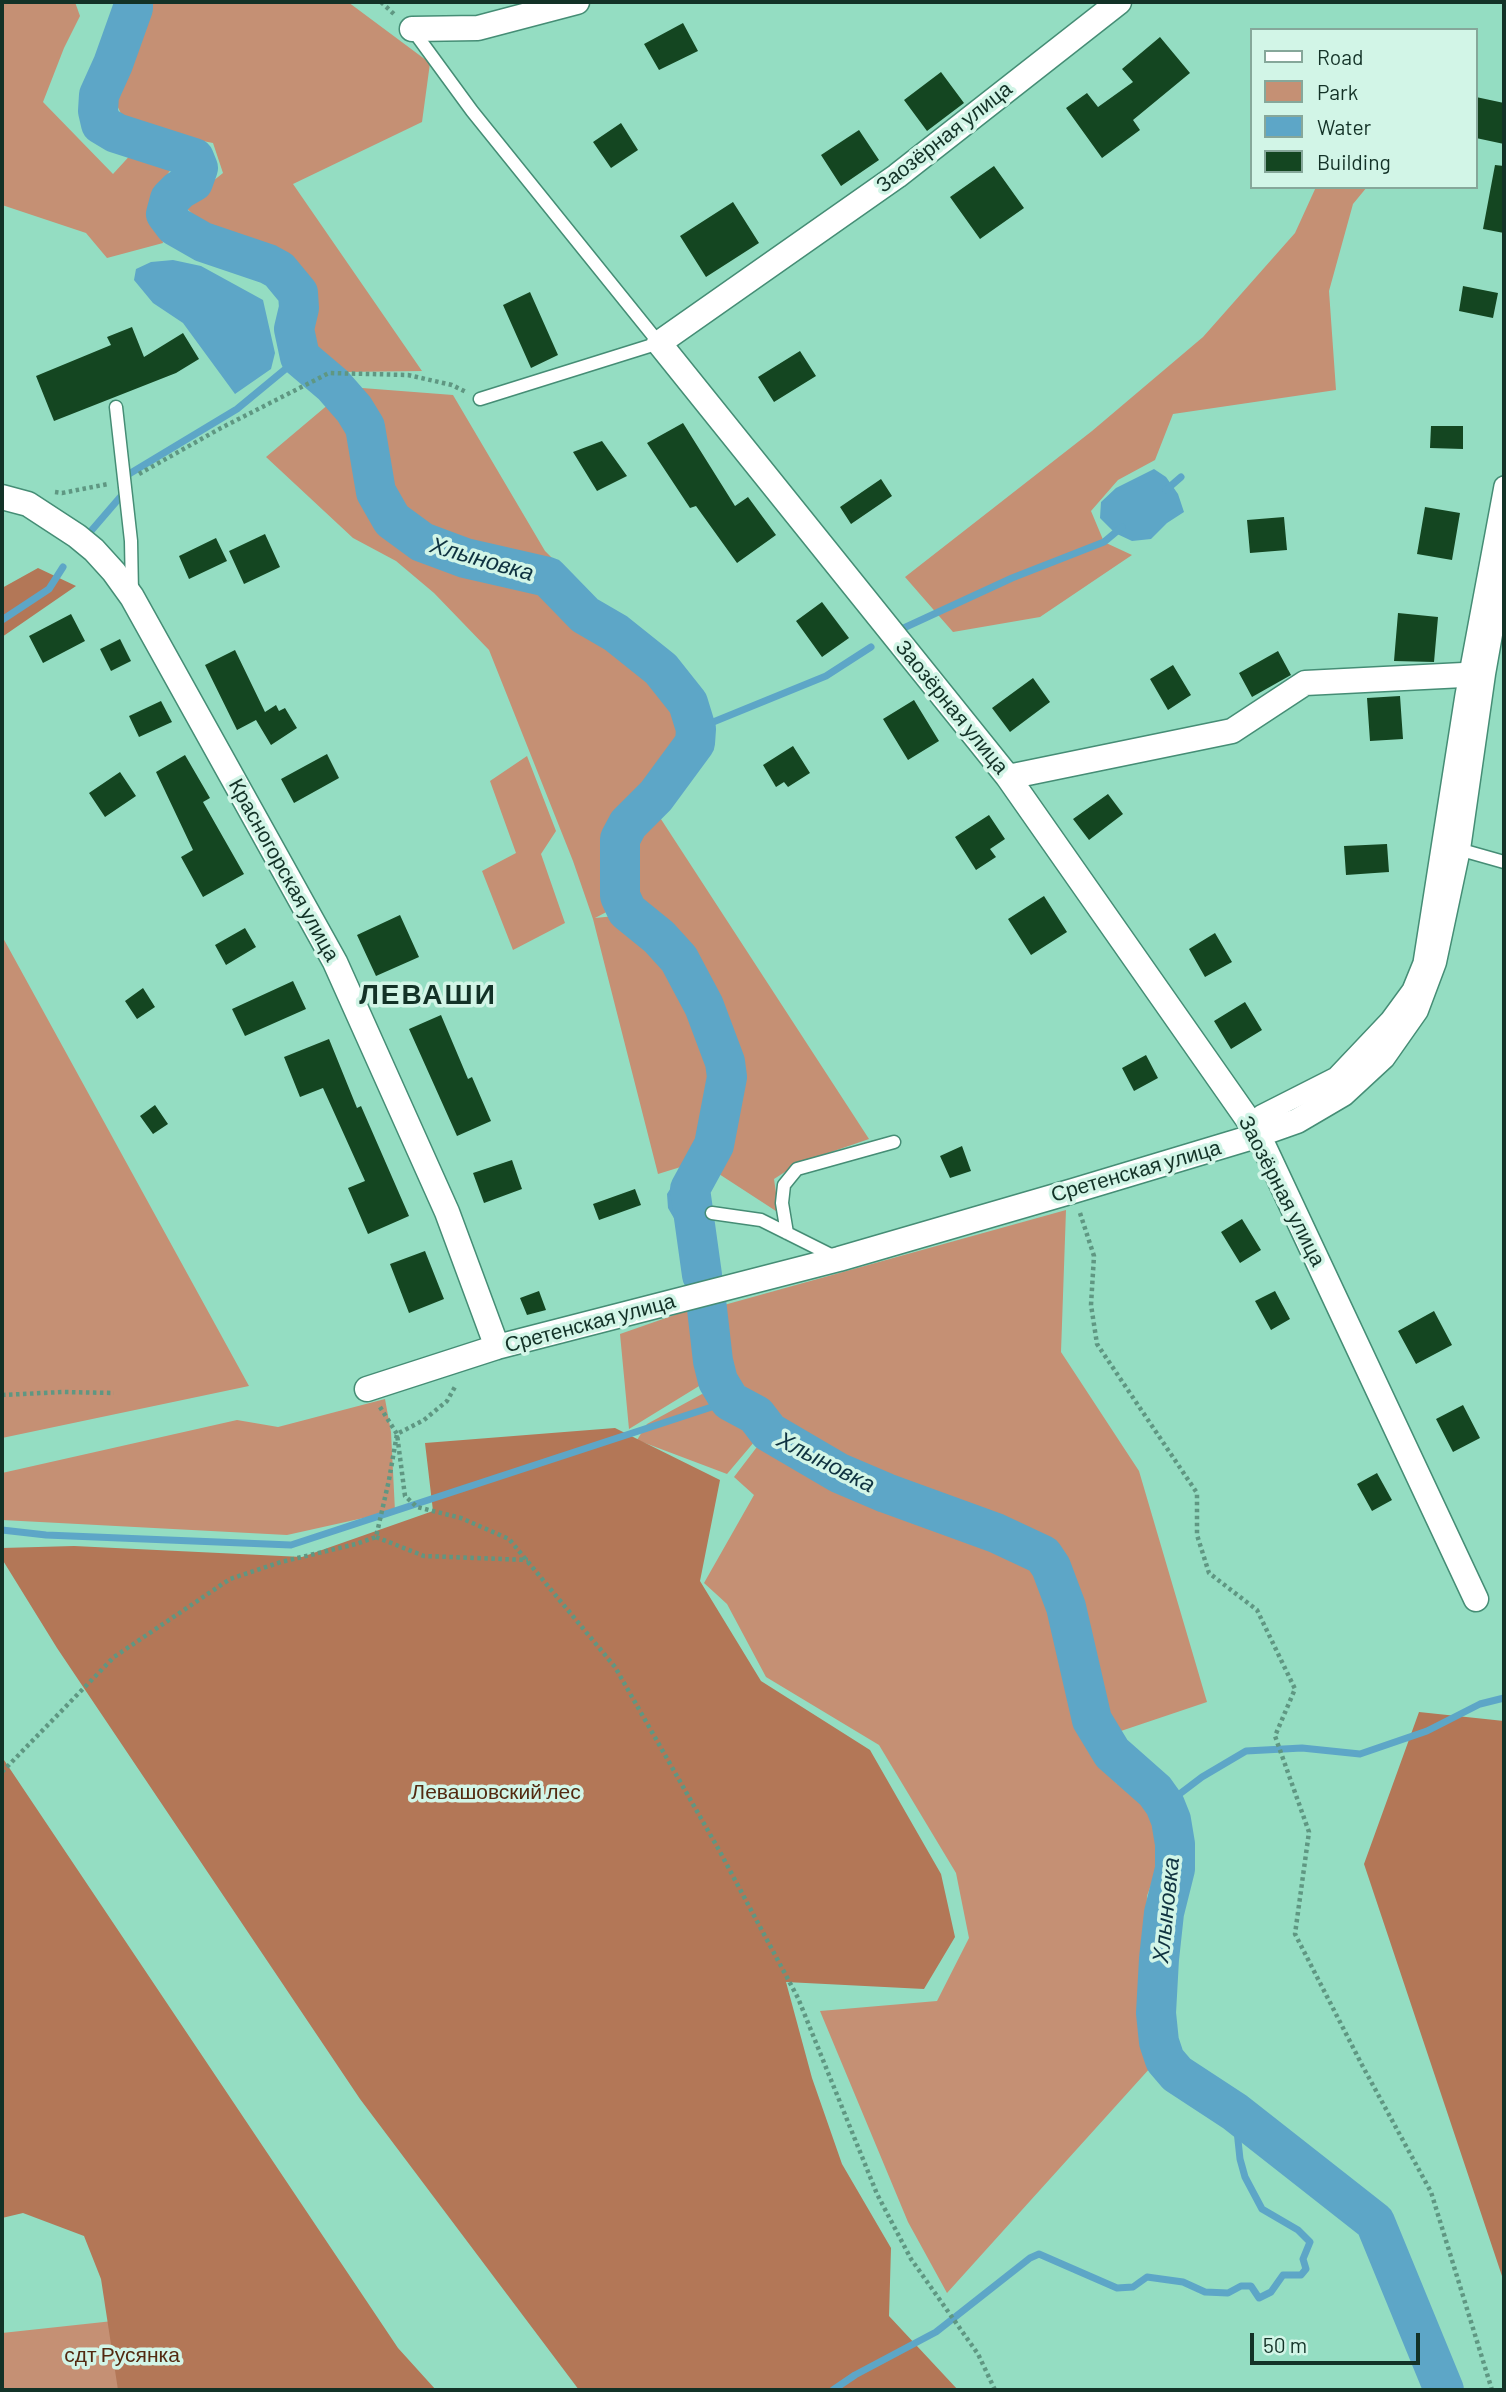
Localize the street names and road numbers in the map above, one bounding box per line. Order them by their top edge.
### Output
street label: Заозёрная улица [871,76,1017,198]
street label: Заозёрная улица [890,635,1014,779]
street label: Красногорская улица [223,774,345,966]
street label: Заозёрная улица [1233,1112,1331,1270]
street label: Сретенская улица [1048,1135,1224,1207]
street label: Сретенская улица [502,1288,678,1358]

